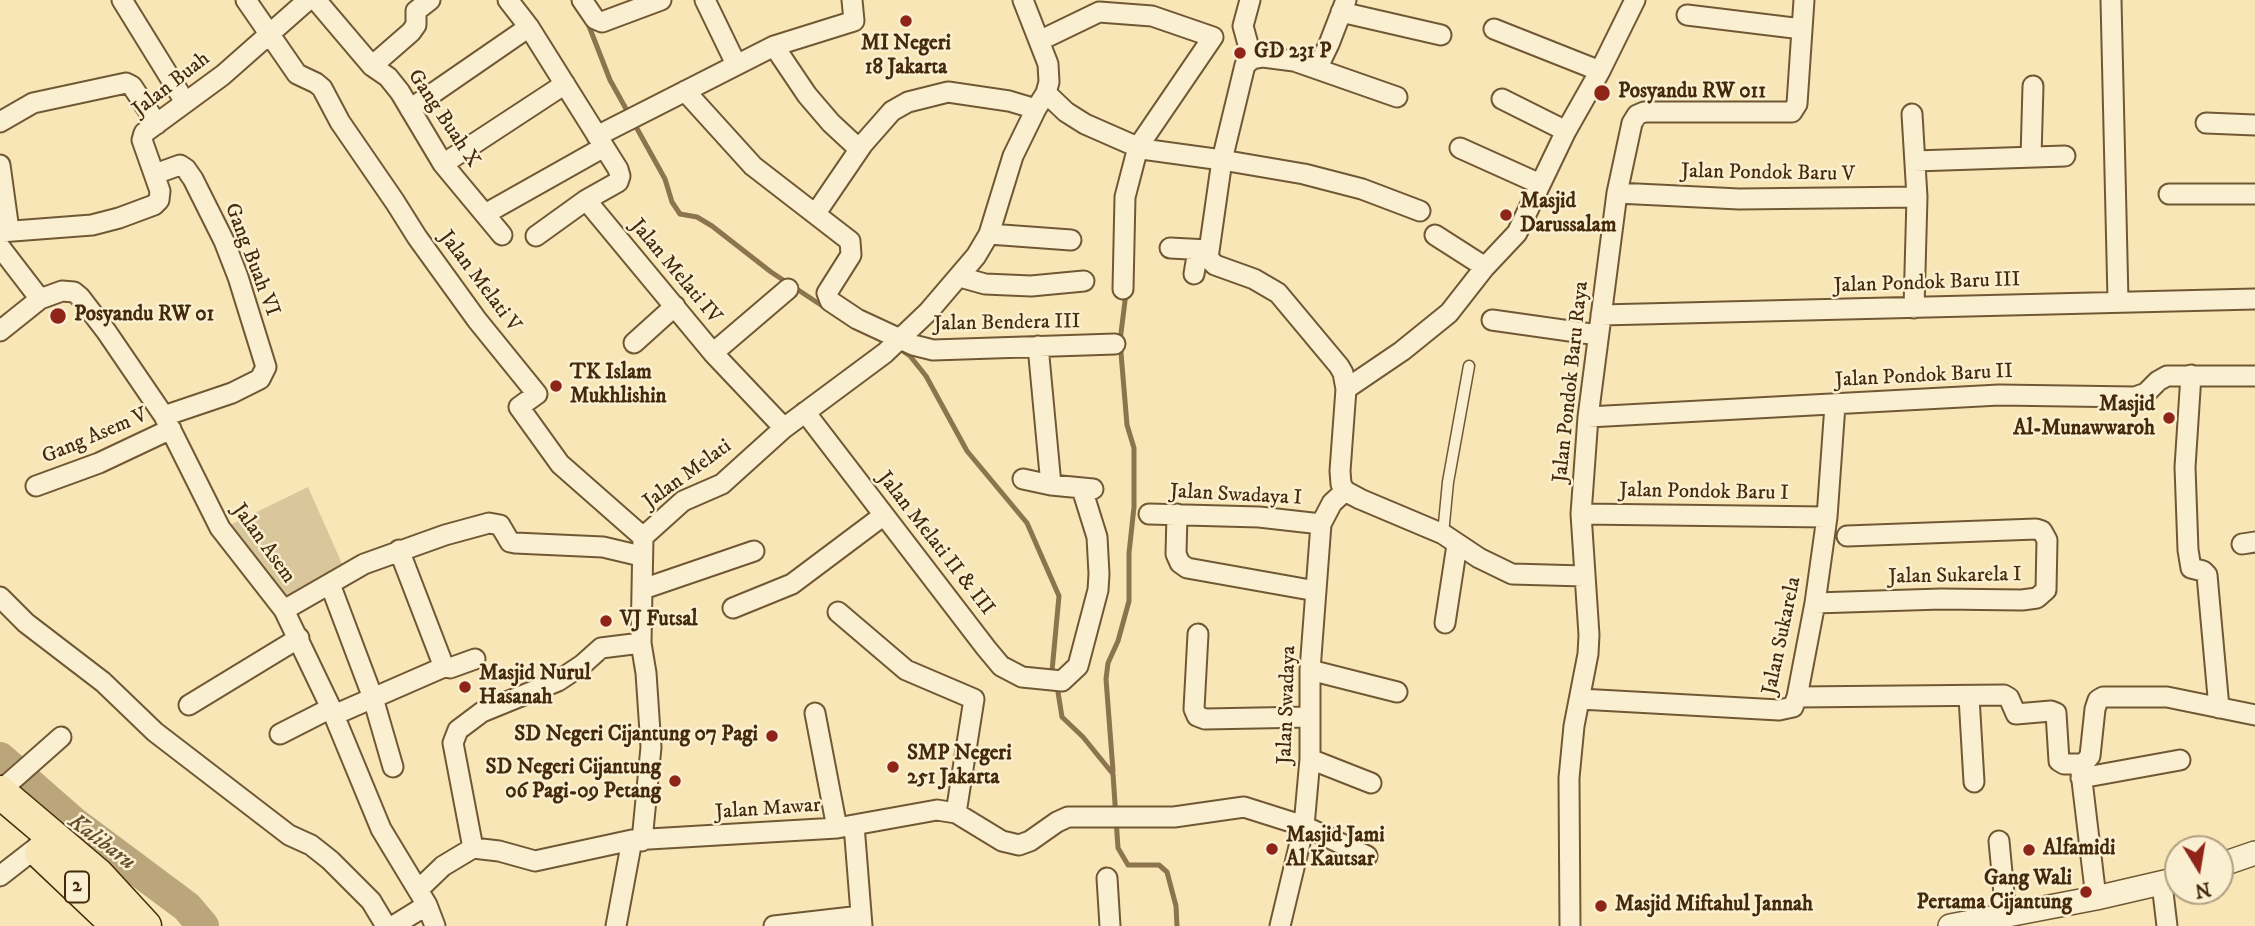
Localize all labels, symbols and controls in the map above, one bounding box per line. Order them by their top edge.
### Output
marker: MI Negeri 18 Jakarta [898,13,914,29]
place label: MI Negeri 18 Jakarta [861,32,951,82]
place label: GD 231 P [1254,40,1331,66]
marker: GD 231 P [1232,45,1248,61]
street label: Jalan Buah [128,47,216,123]
street label: Gang Buah X [401,65,485,173]
place label: Posyandu RW 011 [1618,80,1766,106]
marker: Posyandu RW 011 [1592,83,1612,103]
street label: Jalan Pondok Baru V [1681,160,1855,188]
place label: Masjid Darussalam [1520,190,1616,240]
street label: Gang Buah VI [218,200,284,320]
marker: Masjid Darussalam [1498,207,1514,223]
street label: Jalan Melati IV [624,214,726,330]
street label: Jalan Melati V [433,226,525,338]
street label: Jalan Pondok Baru III [1833,268,2021,300]
street label: Jalan Pondok Baru Raya [1549,280,1595,484]
place label: Posyandu RW 01 [74,303,214,329]
marker: Posyandu RW 01 [48,306,68,326]
street label: Jalan Bendera III [933,310,1081,338]
street label: Jalan Pondok Baru II [1834,360,2014,394]
place label: TK Islam Mukhlishin [570,361,667,411]
marker: TK Islam Mukhlishin [548,378,564,394]
place label: Masjid Al-Munawwaroh [2013,393,2155,443]
street label: Gang Asem V [39,404,151,470]
marker: Masjid Al-Munawwaroh [2161,410,2177,426]
street label: Jalan Melati [639,435,737,515]
street label: Jalan Melati II & III [871,467,999,621]
street label: Jalan Pondok Baru I [1619,479,1789,507]
street label: Jalan Swadaya I [1169,480,1303,512]
street label: Jalan Asem [226,499,300,589]
street label: Jalan Sukarela I [1888,563,2022,591]
street label: Jalan Sukarela [1758,575,1808,697]
place label: VJ Futsal [620,608,698,634]
marker: VJ Futsal [598,613,614,629]
street label: Jalan Swadaya [1273,645,1303,765]
place label: Masjid Nurul Hasanah [479,662,591,712]
marker: Masjid Nurul Hasanah [457,679,473,695]
place label: SD Negeri Cijantung 07 Pagi [514,723,758,749]
marker: SD Negeri Cijantung 07 Pagi [764,728,780,744]
place label: SMP Negeri 251 Jakarta [907,742,1012,792]
place label: SD Negeri Cijantung 06 Pagi-09 Petang [485,756,661,806]
marker: SMP Negeri 251 Jakarta [885,759,901,775]
marker: SD Negeri Cijantung 06 Pagi-09 Petang [667,773,683,789]
street label: Jalan Mawar [714,794,822,826]
water label: Kalibaru [62,809,140,877]
place label: Masjid Jami Al Kautsar [1286,824,1385,874]
north arrow [2164,835,2234,905]
place label: Alfamidi [2043,837,2115,863]
marker: Masjid Jami Al Kautsar [1264,841,1280,857]
marker: Alfamidi [2021,842,2037,858]
place label: Gang Wali Pertama Cijantung [1917,867,2072,917]
road number: 2 [65,872,89,902]
text: N [2193,876,2213,902]
marker: Gang Wali Pertama Cijantung [2078,884,2094,900]
place label: Masjid Miftahul Jannah [1615,893,1813,919]
marker: Masjid Miftahul Jannah [1593,898,1609,914]

